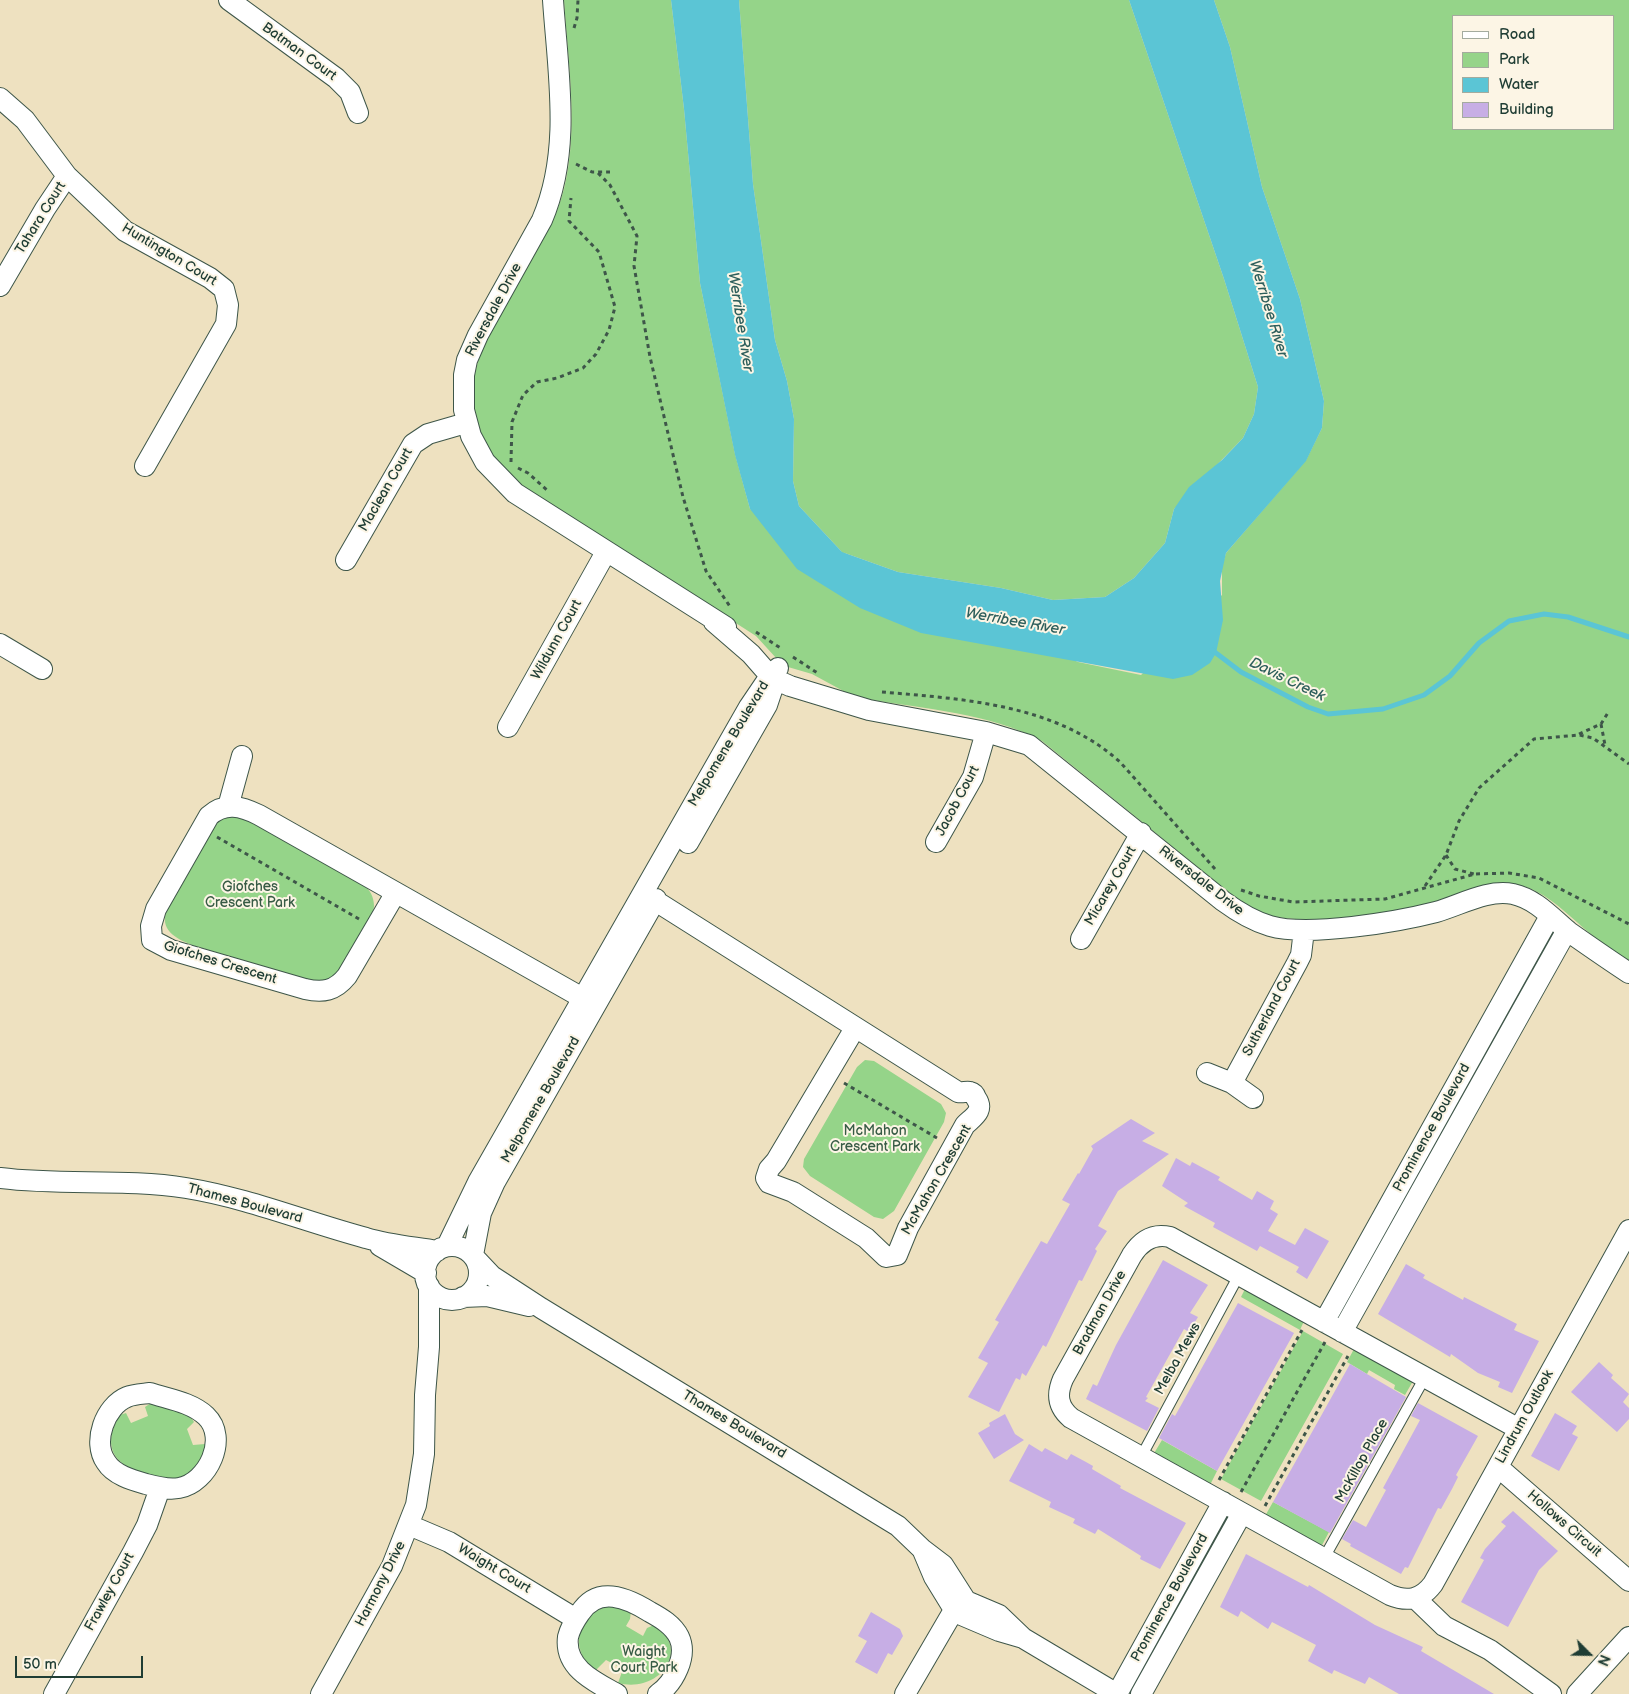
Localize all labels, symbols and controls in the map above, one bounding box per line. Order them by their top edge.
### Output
legend [1452,15,1614,130]
street label: Batman Court [258,19,340,85]
text: Road [1499,25,1535,44]
text: Park [1499,50,1529,69]
text: Water [1499,75,1539,94]
text: Building [1499,100,1554,119]
street label: Tahara Court [12,179,70,257]
street label: Huntington Court [118,220,220,290]
water label: Werribee River [1245,258,1291,360]
street label: Riversdale Drive [462,260,526,360]
water label: Werribee River [723,271,757,373]
street label: Maclean Court [355,445,417,535]
street label: Wildunn Court [528,597,586,683]
water label: Werribee River [964,604,1066,640]
water label: Davis Creek [1246,654,1328,706]
street label: Melpomene Boulevard [685,678,773,810]
street label: Jacob Court [932,763,984,839]
street label: Micarey Court [1082,843,1140,929]
street label: Riversdale Drive [1155,843,1247,919]
park label: Giofches Crescent Park [205,879,295,912]
street label: Giofches Crescent [161,938,279,988]
street label: Sutherland Court [1239,957,1305,1059]
street label: Melpomene Boulevard [498,1034,584,1166]
street label: Prominence Boulevard [1390,1061,1474,1195]
street label: McMahon Crescent [899,1122,975,1238]
park label: McMahon Crescent Park [830,1123,920,1156]
street label: Thames Boulevard [186,1181,304,1227]
street label: Bradman Drive [1070,1268,1130,1358]
street label: Melba Mews [1151,1320,1205,1398]
street label: Lindrum Outlook [1492,1367,1558,1467]
street label: Thames Boulevard [679,1387,789,1463]
street label: McKillop Place [1332,1416,1392,1506]
street label: Hollows Circuit [1523,1487,1605,1561]
street label: Prominence Boulevard [1128,1531,1212,1665]
street label: Harmony Drive [352,1538,410,1630]
street label: Waight Court [454,1541,534,1597]
street label: Frawley Court [82,1550,138,1634]
north arrow [1564,1629,1614,1679]
park label: Waight Court Park [611,1644,677,1676]
scale bar [18,1646,145,1678]
text: N [1593,1652,1613,1668]
text: 50 m [23,1655,57,1674]

